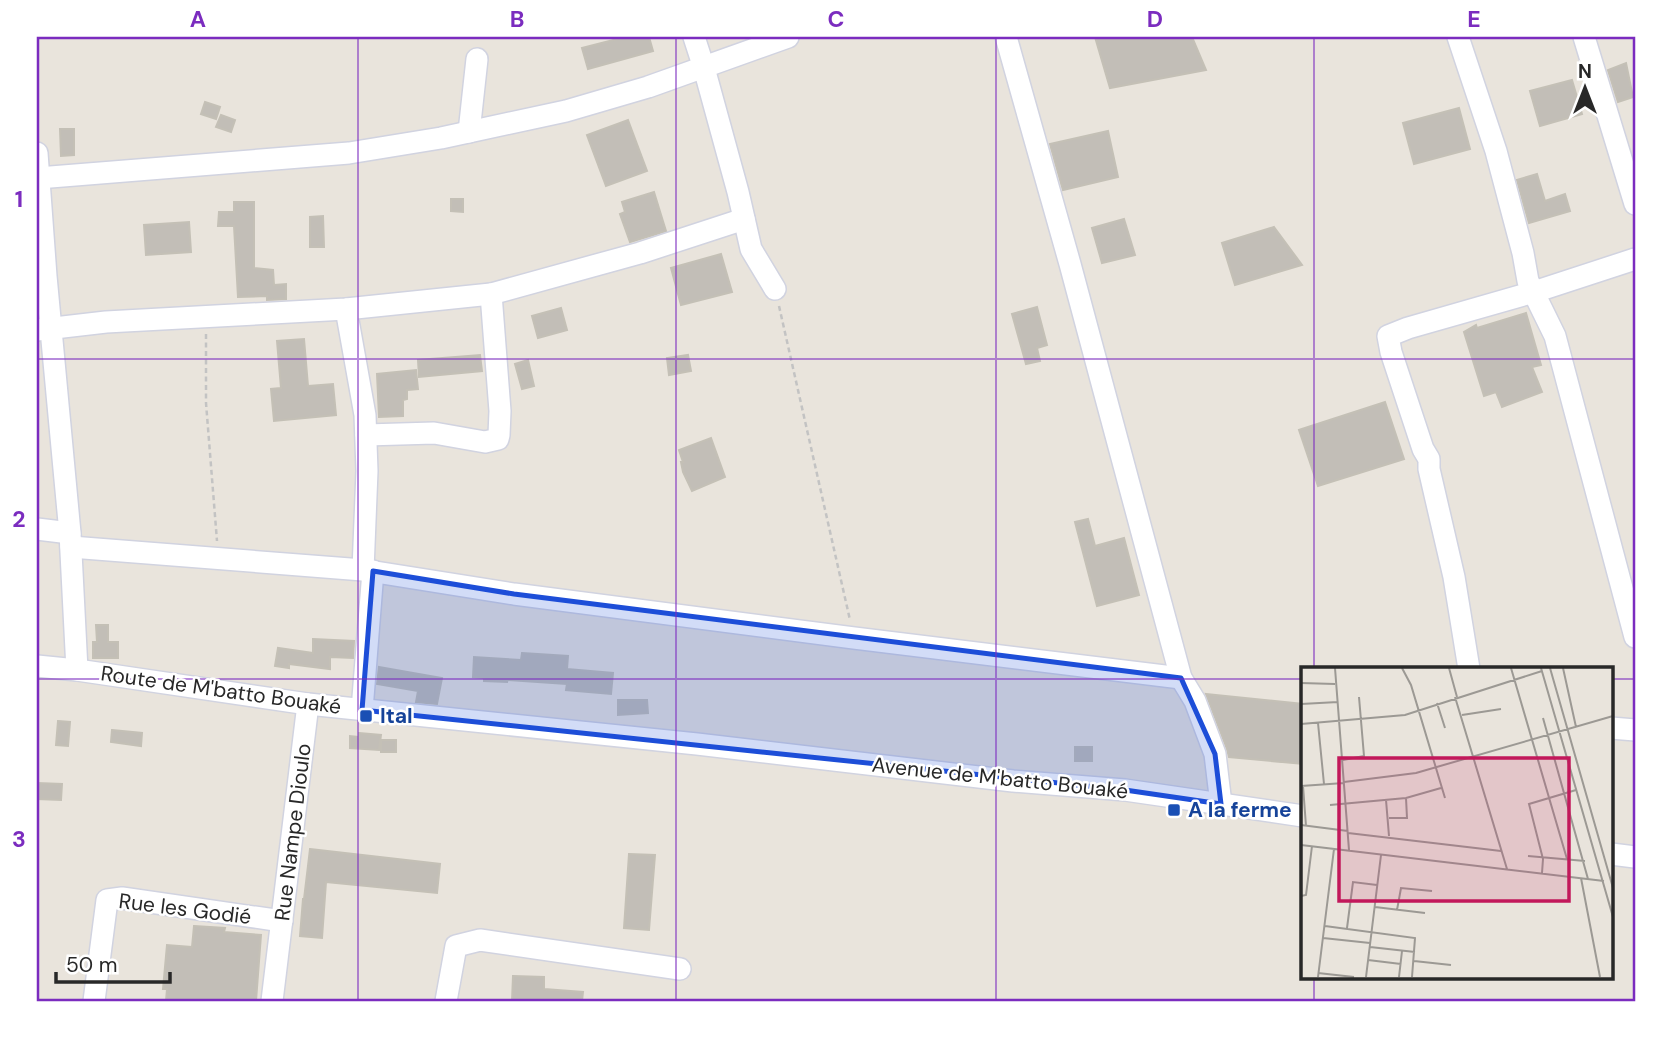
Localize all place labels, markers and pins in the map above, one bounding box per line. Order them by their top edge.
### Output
place label: Ital [380,702,413,730]
marker: Ital [358,708,374,724]
place label: A la ferme [1188,796,1292,824]
marker: A la ferme [1166,802,1182,818]

